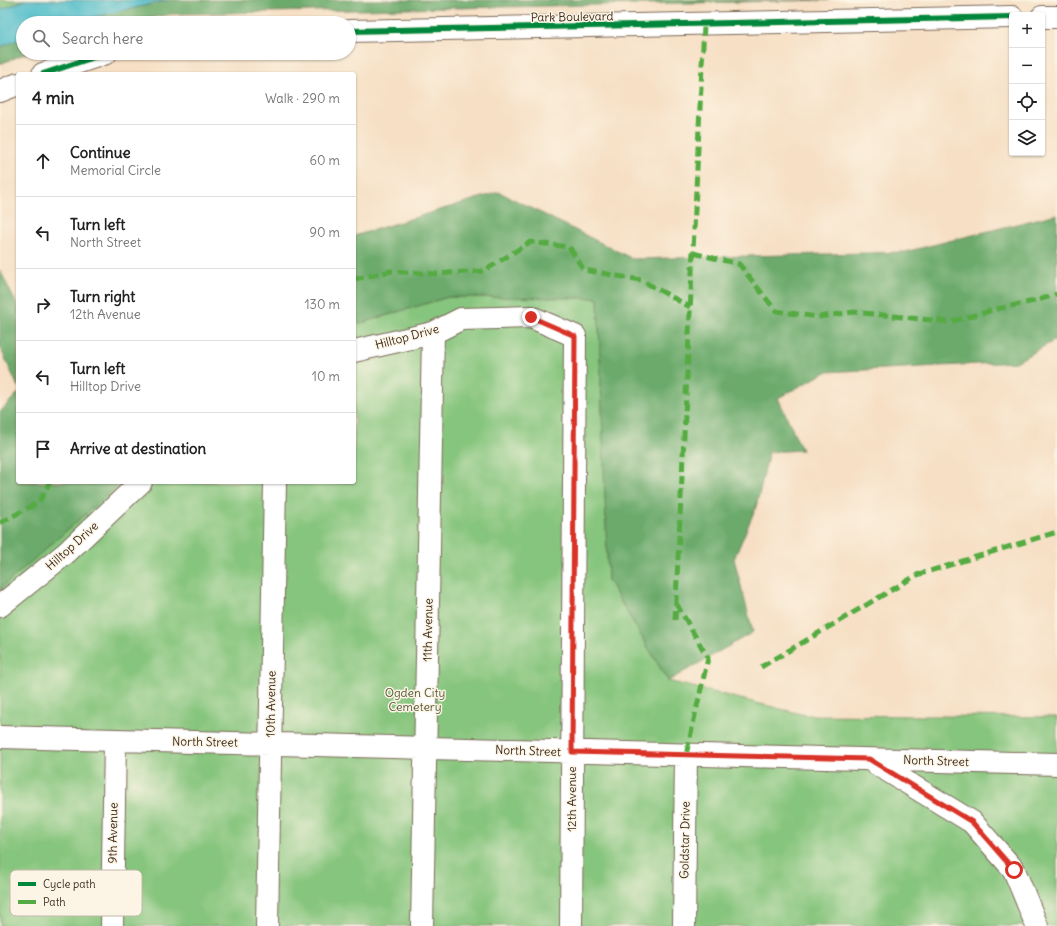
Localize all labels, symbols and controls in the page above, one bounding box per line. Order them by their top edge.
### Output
street label: Park Boulevard [530,8,614,25]
map controls [1009,12,1045,156]
button: + [1009,12,1045,48]
search box [16,16,356,60]
icon: search [30,27,52,49]
text: Search here [62,29,143,48]
button: − [1009,48,1045,84]
button: locate [1009,84,1045,120]
text: 4 min [32,87,74,109]
text: Walk · 290 m [265,90,340,107]
button: layers [1009,120,1045,156]
text: Continue [70,143,131,162]
icon: ahead [32,150,54,172]
text: 60 m [309,152,340,169]
text: Memorial Circle [70,162,161,179]
text: Turn left [70,215,125,234]
icon: left [32,222,54,244]
text: 90 m [309,224,340,241]
text: North Street [70,234,141,251]
text: Turn right [70,287,135,306]
icon: right [32,294,54,316]
text: 130 m [304,296,340,313]
text: 12th Avenue [70,306,141,323]
route end [522,308,540,326]
street label: Hilltop Drive [373,321,440,352]
text: Turn left [70,359,125,378]
icon: left [32,366,54,388]
text: 10 m [312,368,340,385]
text: Hilltop Drive [70,378,141,395]
icon: arrive [32,438,54,460]
text: Arrive at destination [70,439,206,458]
street label: Hilltop Drive [42,518,101,573]
street label: 11th Avenue [419,598,436,662]
street label: 10th Avenue [262,671,279,737]
park label: Ogden City Cemetery [385,685,445,714]
street label: North Street [172,733,238,750]
street label: North Street [495,742,561,759]
street label: North Street [903,752,969,769]
street label: 12th Avenue [564,766,579,832]
street label: Goldstar Drive [676,801,693,879]
street label: 9th Avenue [104,802,121,864]
route start [1005,861,1023,879]
legend [10,870,142,916]
text: Cycle path [43,877,96,891]
text: Path [43,895,66,909]

